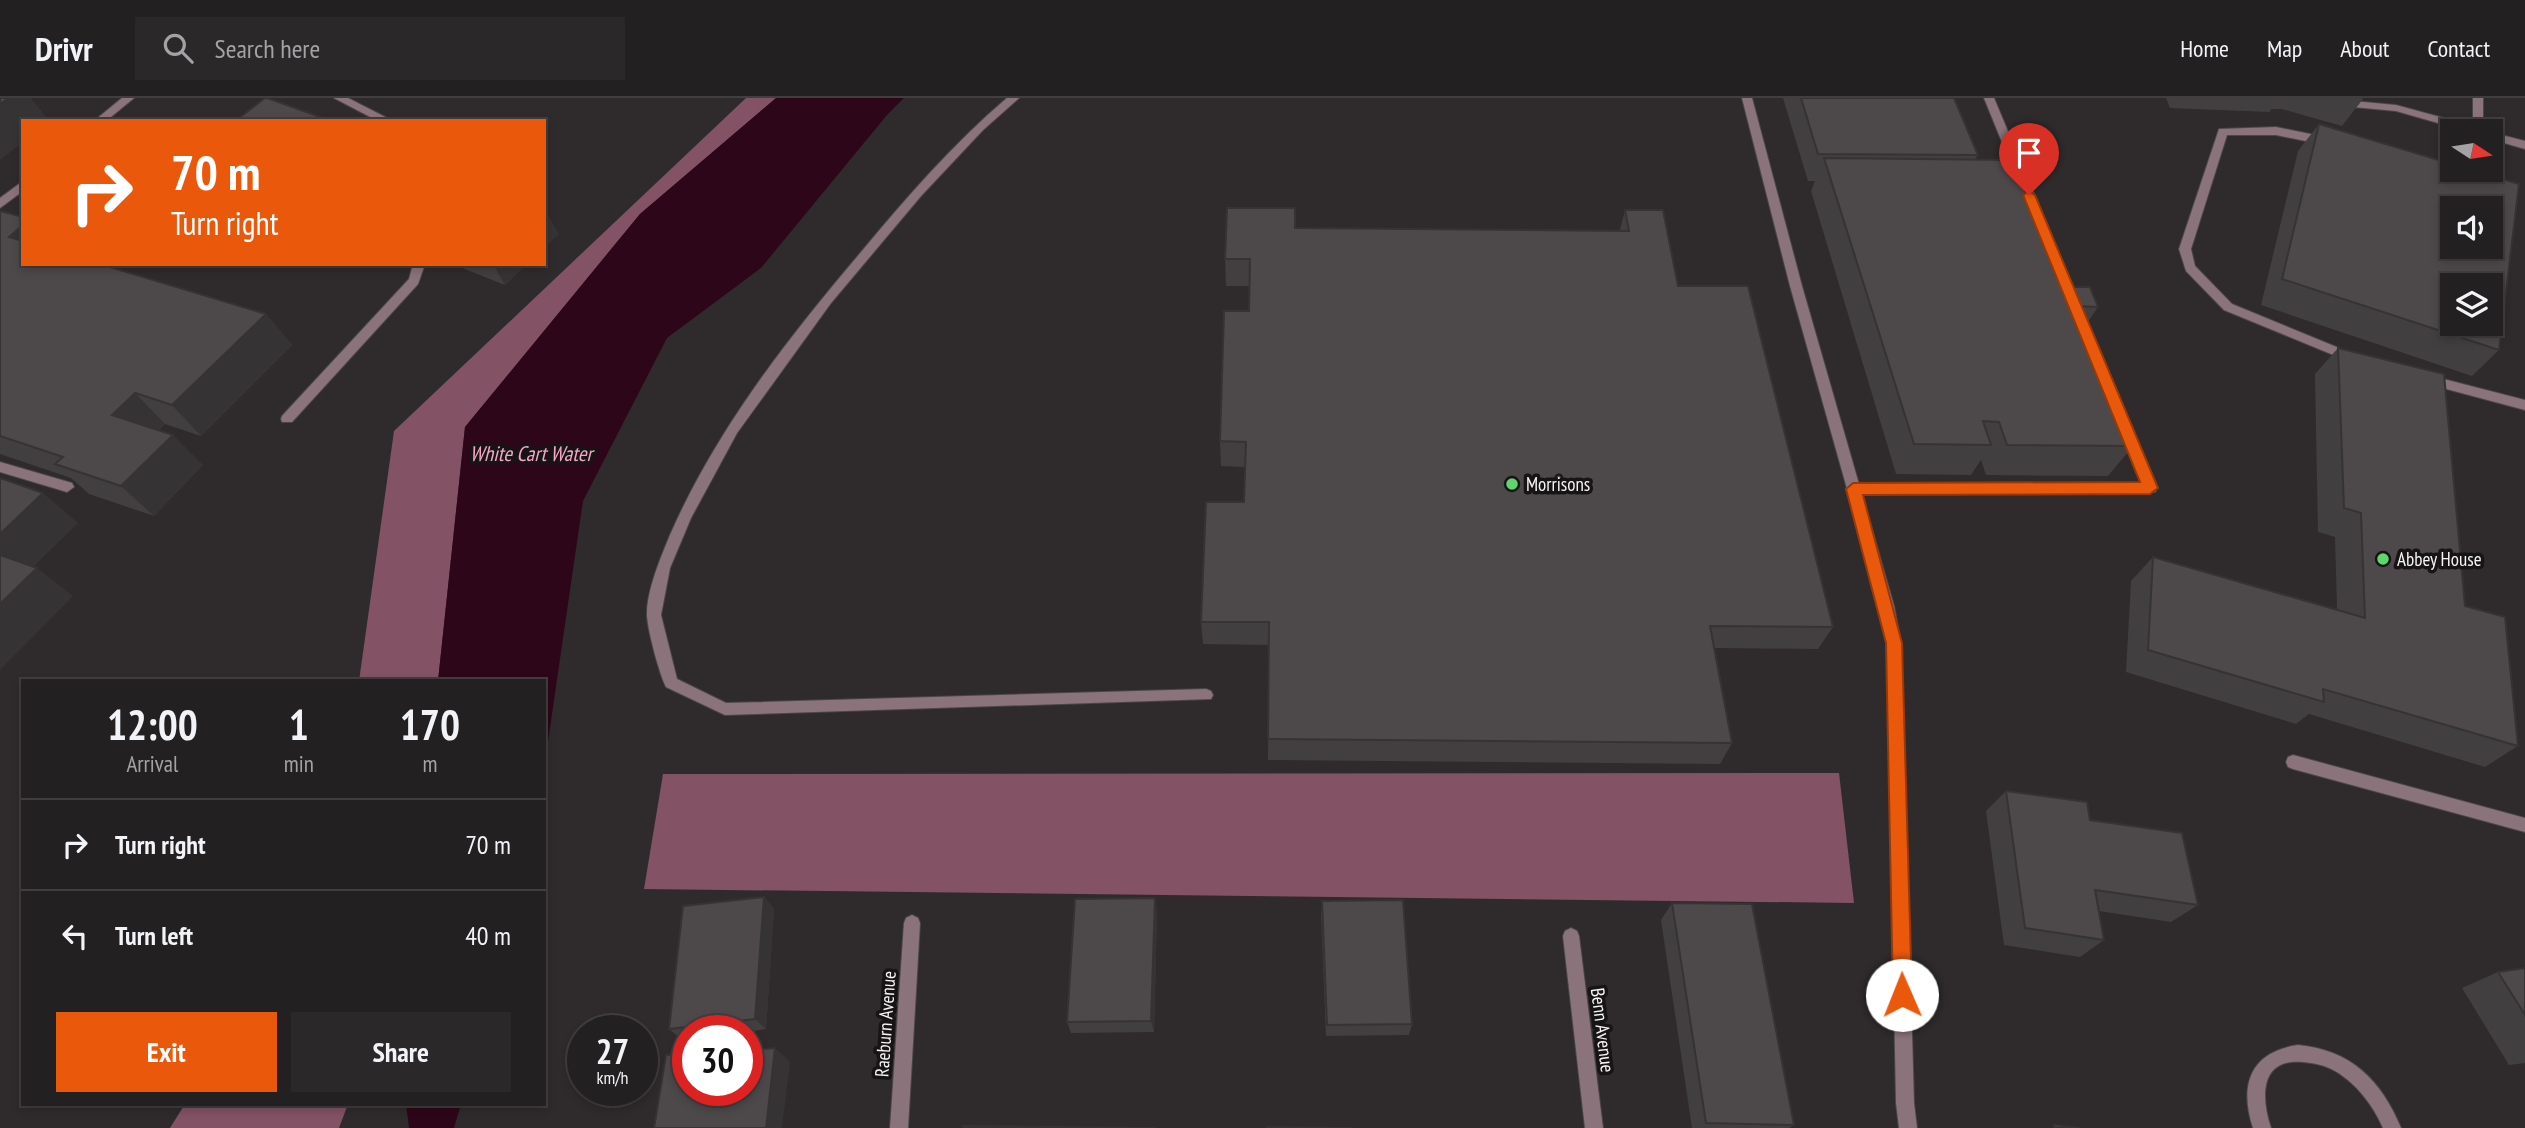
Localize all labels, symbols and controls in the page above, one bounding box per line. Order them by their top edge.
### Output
search box [135,17,625,80]
text: Drivr [35,27,93,70]
icon: search [159,29,197,67]
text: Search here [215,32,320,65]
text: Home [2180,33,2229,64]
text: Map [2267,33,2302,64]
text: About [2340,33,2389,64]
text: Contact [2427,33,2490,64]
north arrow [2440,119,2502,182]
map controls [2440,119,2503,336]
pin [1999,123,2059,195]
icon: arrive [2010,134,2048,172]
text: 70 m [171,140,260,204]
icon: right [56,147,147,238]
button: sound [2440,196,2503,259]
text: Turn right [171,202,279,244]
button: layers [2440,273,2503,336]
water label: White Cart Water [470,440,595,467]
place label: Morrisons [1526,472,1590,496]
marker: Morrisons [1504,476,1520,492]
place label: Abbey House [2397,547,2482,571]
marker: Abbey House [2375,551,2391,567]
text: 12:00 [107,697,198,752]
text: 1 [289,697,309,752]
text: 170 [400,697,460,752]
text: Arrival [126,749,178,778]
text: min [284,749,314,778]
text: m [422,749,437,778]
icon: right [56,826,94,864]
text: Turn right [115,828,206,861]
text: 70 m [465,828,511,861]
icon: left [56,917,94,955]
text: Turn left [115,919,193,952]
text: 40 m [465,919,511,952]
position arrow [1865,958,1939,1032]
street label: Raeburn Avenue [869,970,901,1078]
street label: Benn Avenue [1586,986,1620,1074]
button: Exit [56,1012,277,1092]
button: Share [291,1012,511,1092]
speed limit sign: 30 [672,1015,763,1106]
text: 27 [596,1028,629,1074]
text: km/h [597,1066,628,1089]

